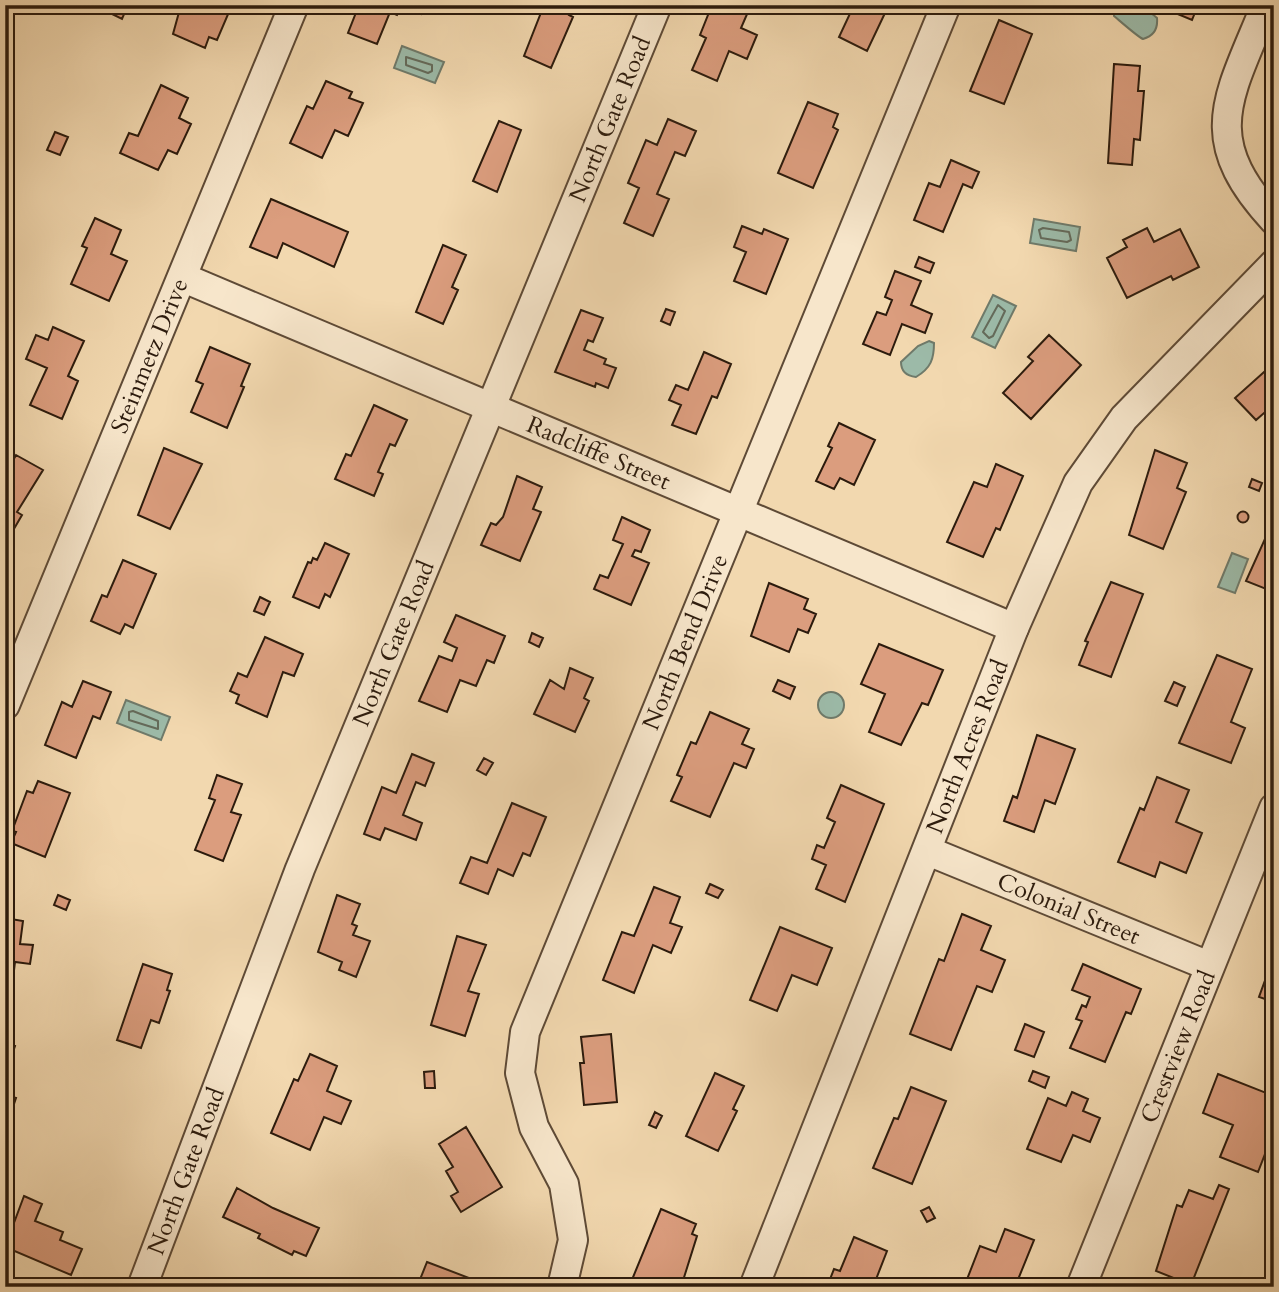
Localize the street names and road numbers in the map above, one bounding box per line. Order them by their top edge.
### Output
street label: North Gate Road [561,31,659,207]
street label: Steinmetz Drive [103,273,196,438]
street label: Radcliffe Street [521,408,676,498]
street label: North Bend Drive [634,549,736,735]
street label: North Gate Road [345,555,443,731]
street label: North Acres Road [919,655,1017,839]
street label: Colonial Street [992,865,1145,953]
street label: Crestview Road [1133,965,1224,1128]
street label: North Gate Road [140,1083,233,1260]

